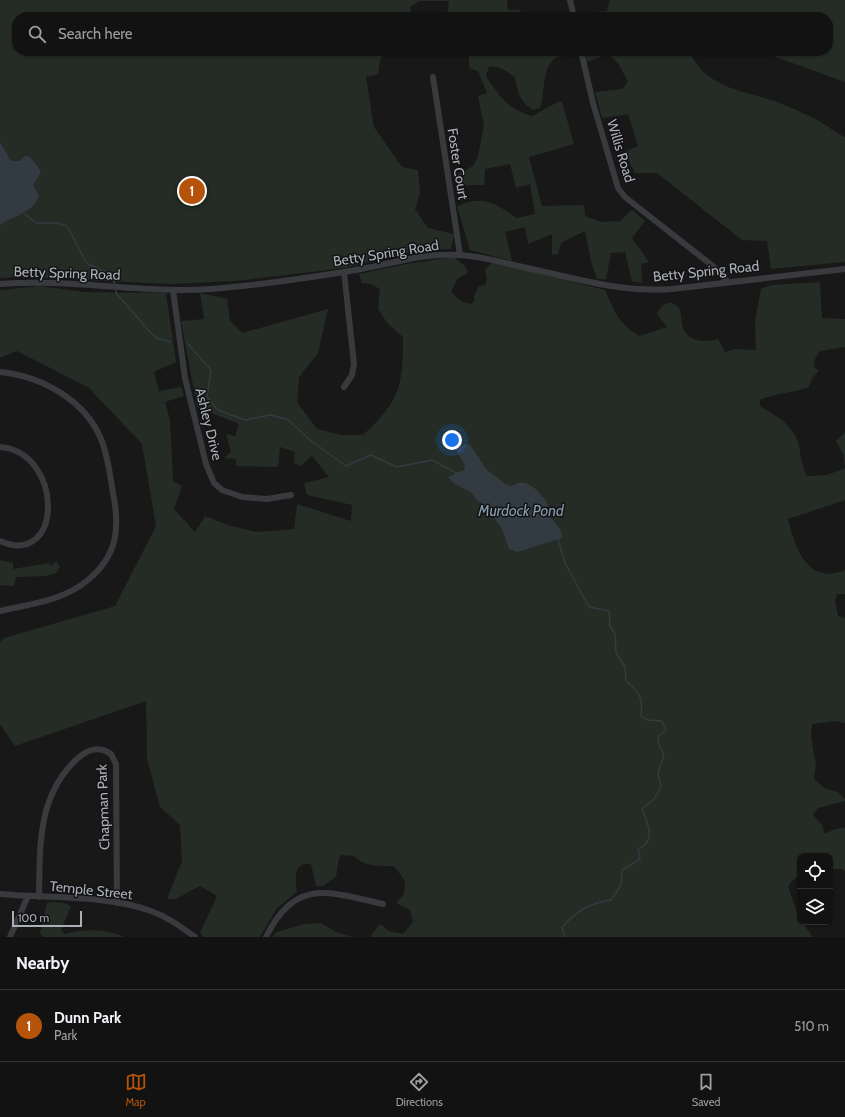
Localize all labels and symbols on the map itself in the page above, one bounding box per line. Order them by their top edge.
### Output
street label: Willis Road [603,117,639,185]
street label: Foster Court [443,127,473,201]
pin: 1 [179,176,205,206]
street label: Betty Spring Road [332,236,440,270]
street label: Betty Spring Road [652,256,760,286]
street label: Betty Spring Road [13,262,121,284]
street label: Ashley Drive [191,386,227,462]
your location [442,430,462,450]
water label: Murdock Pond [477,502,565,520]
street label: Chapman Park [92,763,113,850]
street label: Temple Street [49,877,134,903]
scale bar [12,909,82,928]

